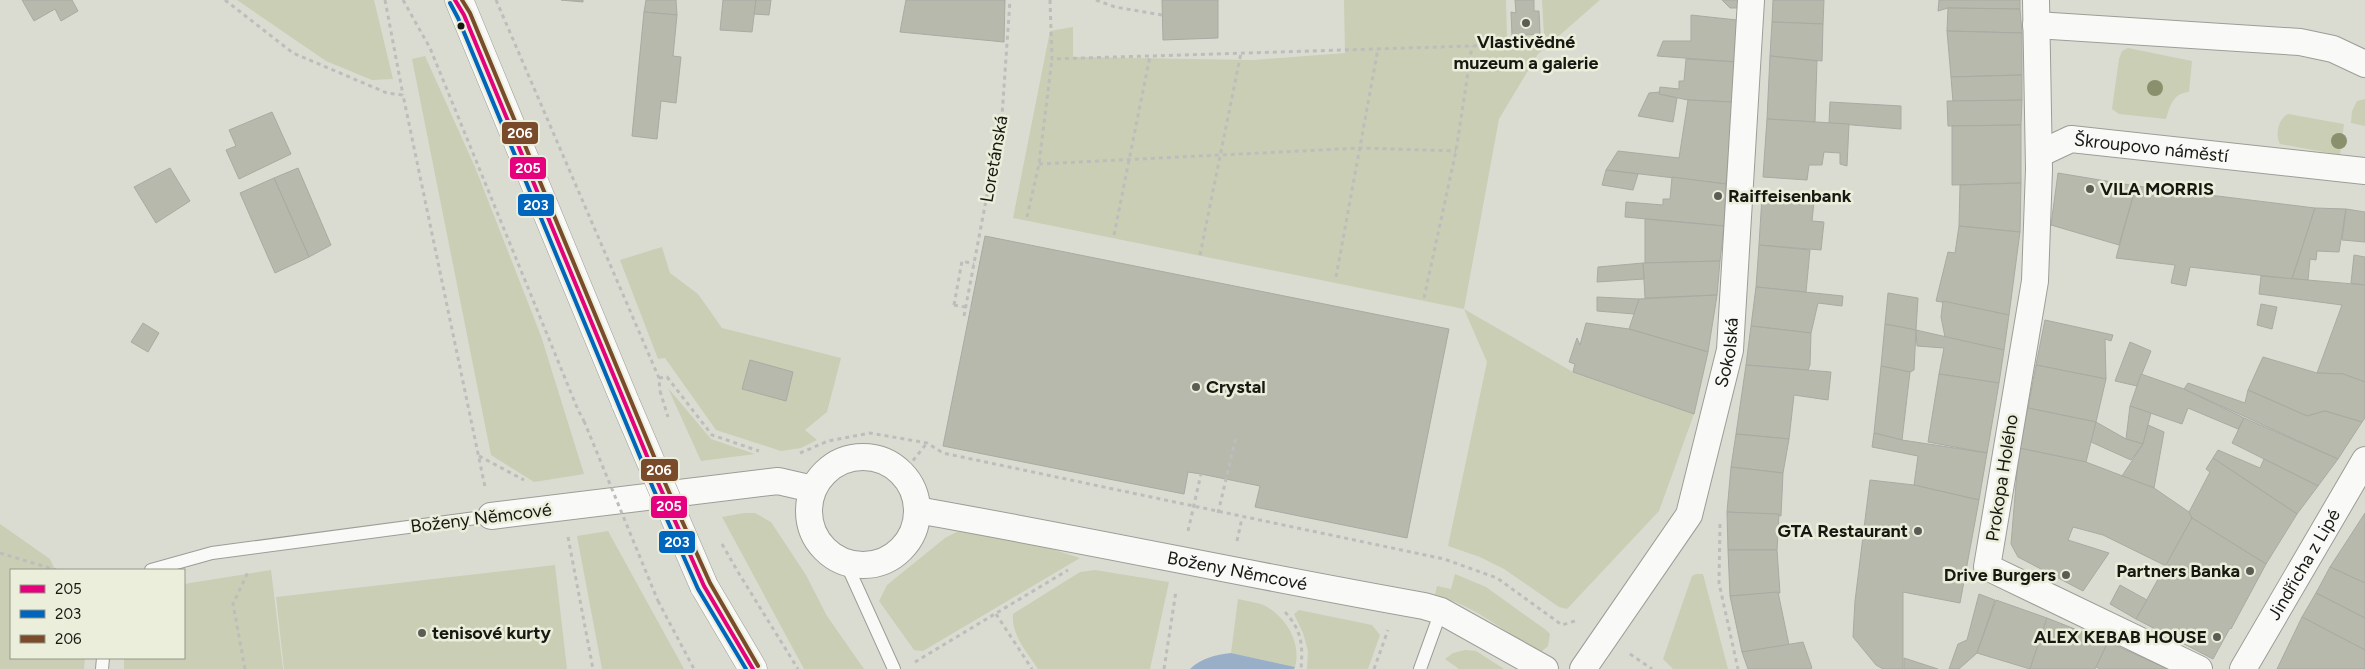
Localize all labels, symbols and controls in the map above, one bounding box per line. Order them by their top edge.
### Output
marker: Vlastivědné muzeum a galerie [1520,17,1532,29]
unlabelled marker [456,21,466,31]
place label: Vlastivědné muzeum a galerie [1454,31,1598,74]
street label: Loretánská [976,114,1012,204]
line badge: 206 [501,121,539,145]
text: 206 [507,125,533,142]
street label: Škroupovo náměstí [2073,128,2230,167]
line badge: 205 [509,156,547,180]
text: 205 [515,160,541,177]
place label: VILA MORRIS [2100,178,2214,200]
marker: VILA MORRIS [2084,183,2096,195]
place label: Raiffeisenbank [1728,185,1852,207]
marker: Raiffeisenbank [1712,190,1724,202]
line badge: 203 [517,193,555,217]
text: 203 [524,197,549,214]
street label: Sokolská [1710,317,1743,390]
place label: Crystal [1206,376,1266,398]
marker: Crystal [1190,381,1202,393]
street label: Prokopa Holého [1981,413,2023,543]
line badge: 206 [640,458,679,482]
text: 206 [646,462,672,479]
line badge: 205 [650,495,688,519]
street label: Boženy Němcové [409,498,553,538]
text: 205 [656,498,682,515]
street label: Jindřicha z Lipé [2263,505,2345,624]
place label: GTA Restaurant [1777,520,1908,542]
marker: GTA Restaurant [1912,525,1924,537]
line badge: 203 [658,530,696,554]
text: 203 [665,534,690,551]
street label: Boženy Němcové [1165,547,1309,595]
place label: Partners Banka [2116,560,2240,582]
place label: Drive Burgers [1944,564,2057,586]
marker: Partners Banka [2244,565,2256,577]
legend [10,569,185,659]
marker: Drive Burgers [2060,569,2072,581]
text: 205 [55,580,82,598]
text: 203 [55,605,81,623]
place label: tenisové kurty [432,622,551,644]
place label: ALEX KEBAB HOUSE [2034,626,2207,648]
marker: tenisové kurty [416,627,428,639]
text: 206 [55,630,82,648]
marker: ALEX KEBAB HOUSE [2211,631,2223,643]

